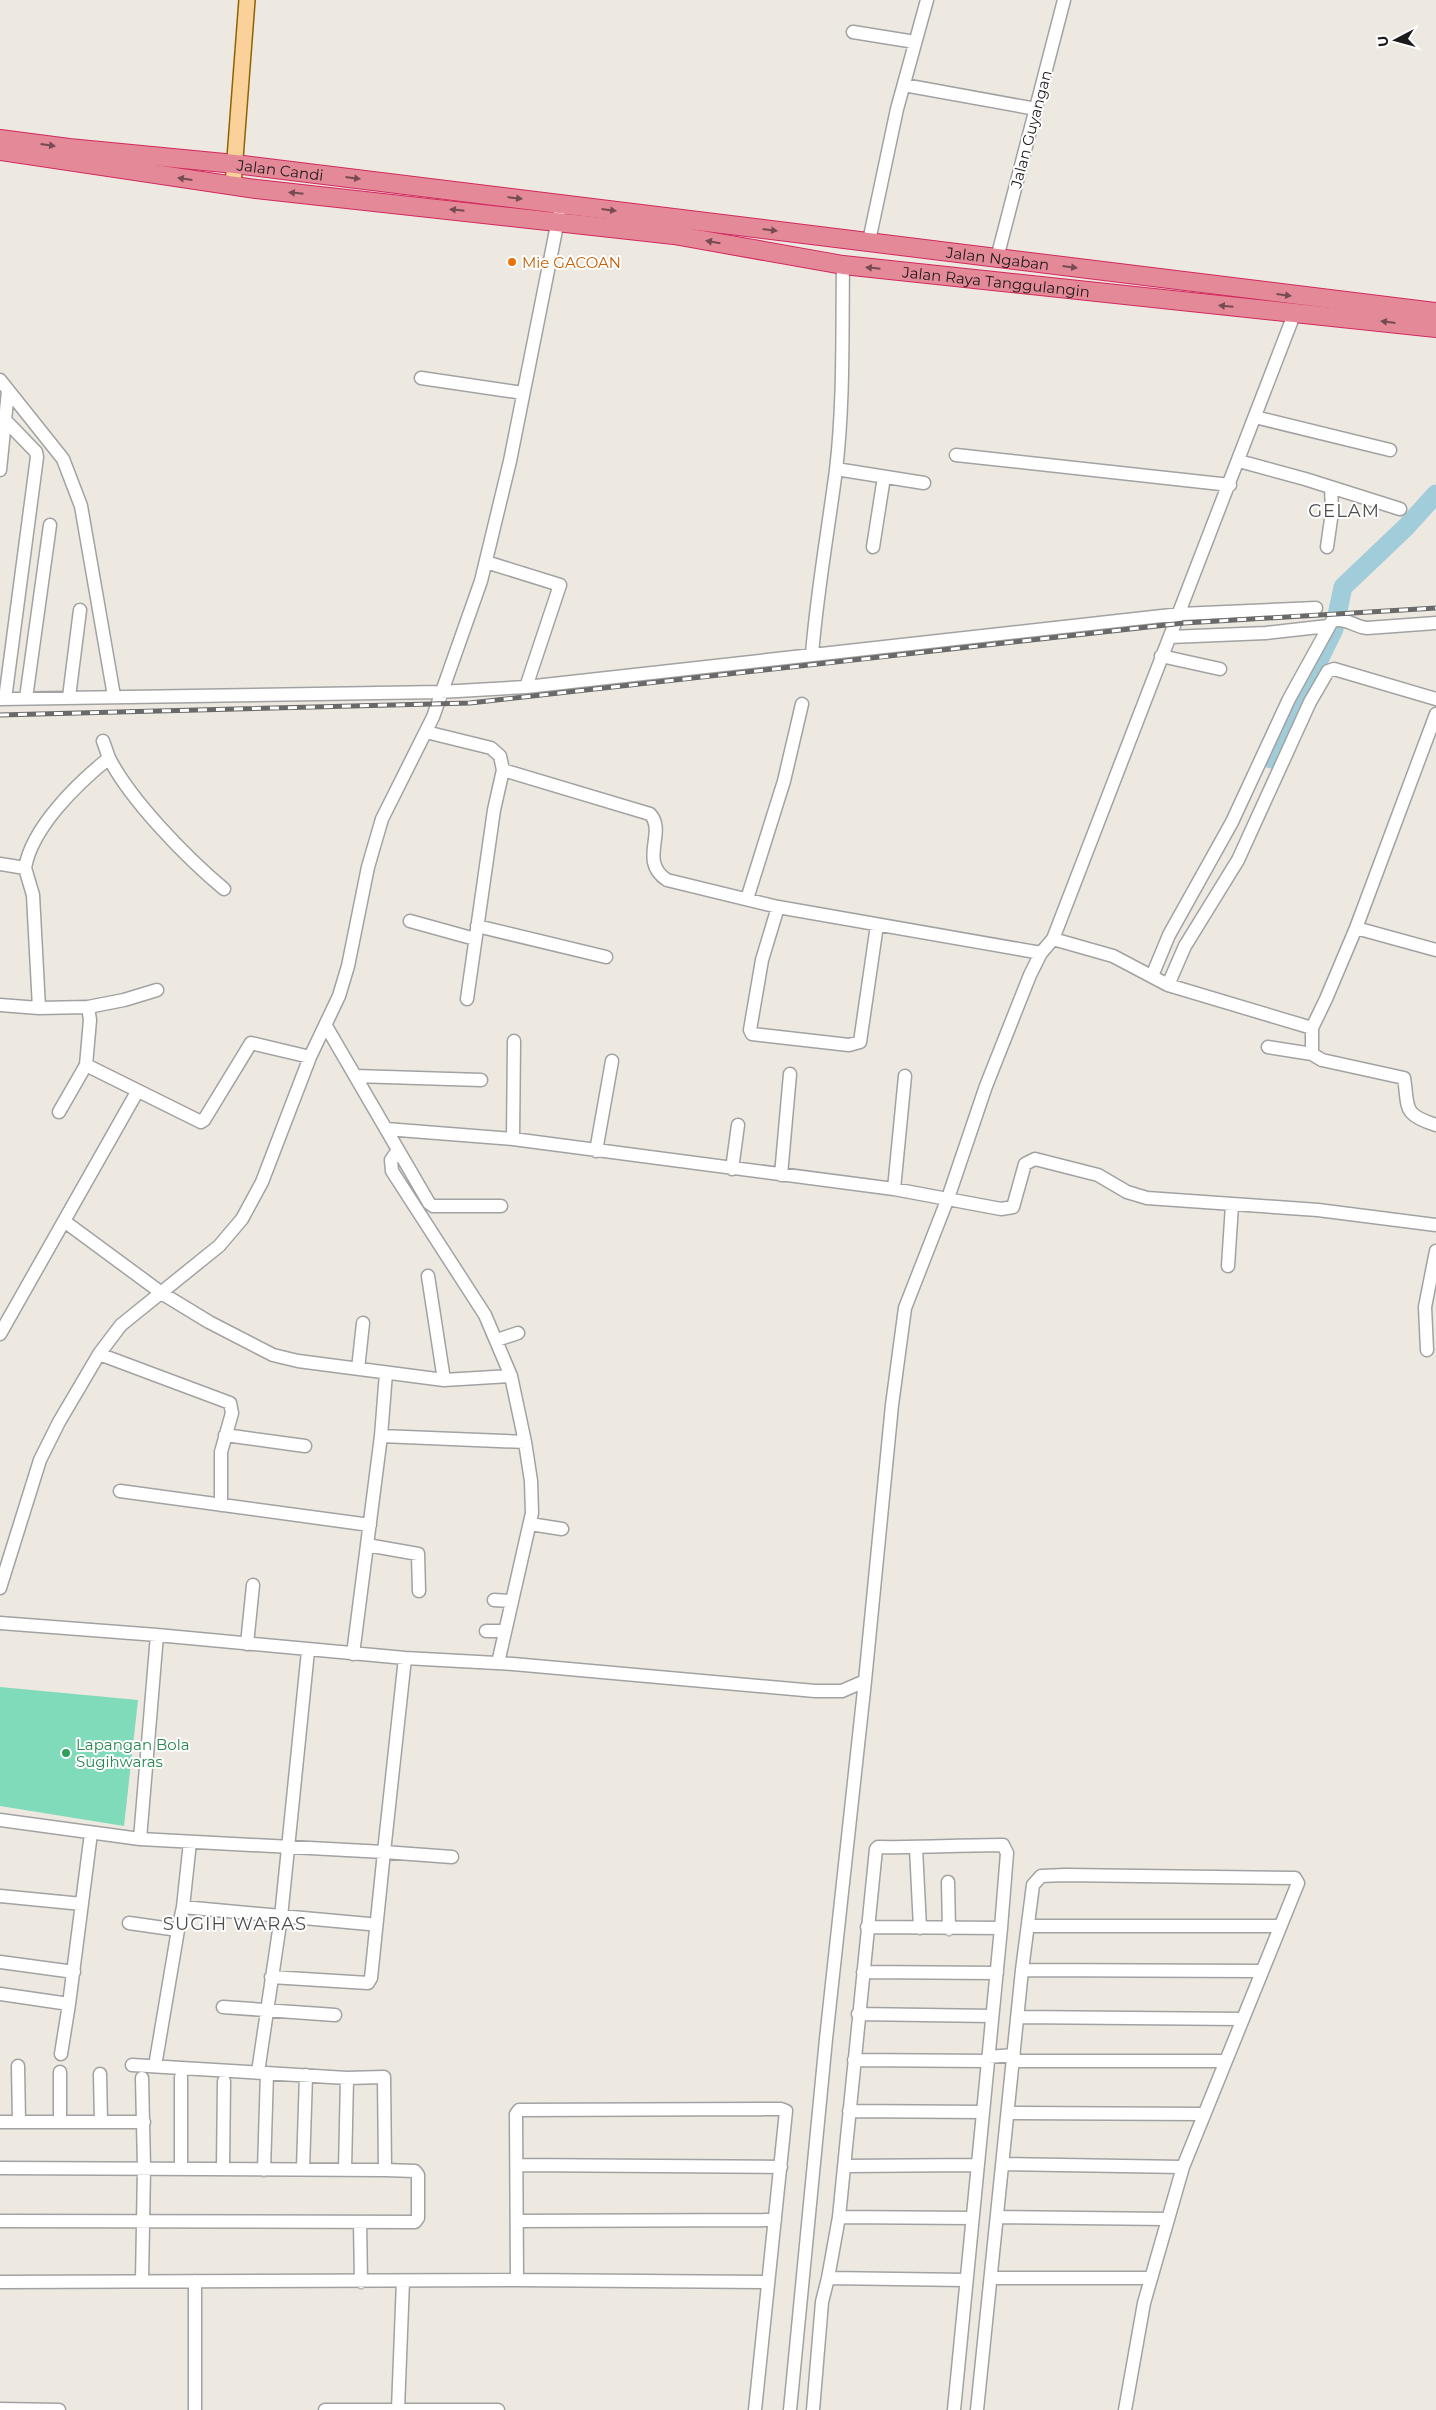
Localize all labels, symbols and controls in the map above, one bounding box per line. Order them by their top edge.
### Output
north arrow [1371,15,1421,65]
text: U [1374,35,1393,48]
street label: Jalan Guyangan [1006,68,1056,191]
one-way arrow [41,142,57,150]
street label: Jalan Candi [235,155,325,184]
one-way arrow [346,174,362,182]
one-way arrow [177,175,193,183]
one-way arrow [287,189,303,197]
one-way arrow [507,194,523,202]
one-way arrow [449,206,465,214]
one-way arrow [601,206,617,214]
one-way arrow [762,226,778,234]
one-way arrow [704,238,720,246]
street label: Jalan Ngaban [944,242,1051,274]
place label: Mie GACOAN [522,253,621,272]
marker: Mie GACOAN [506,256,518,268]
street label: Jalan Raya Tanggulangin [900,262,1091,301]
one-way arrow [1063,263,1079,271]
one-way arrow [865,264,881,272]
one-way arrow [1276,291,1292,299]
one-way arrow [1218,302,1234,310]
one-way arrow [1379,318,1395,326]
district label: GELAM [1308,500,1380,522]
place label: Lapangan Bola Sugihwaras [76,1735,190,1771]
marker: Lapangan Bola Sugihwaras [60,1747,72,1759]
district label: SUGIH WARAS [163,1913,307,1935]

